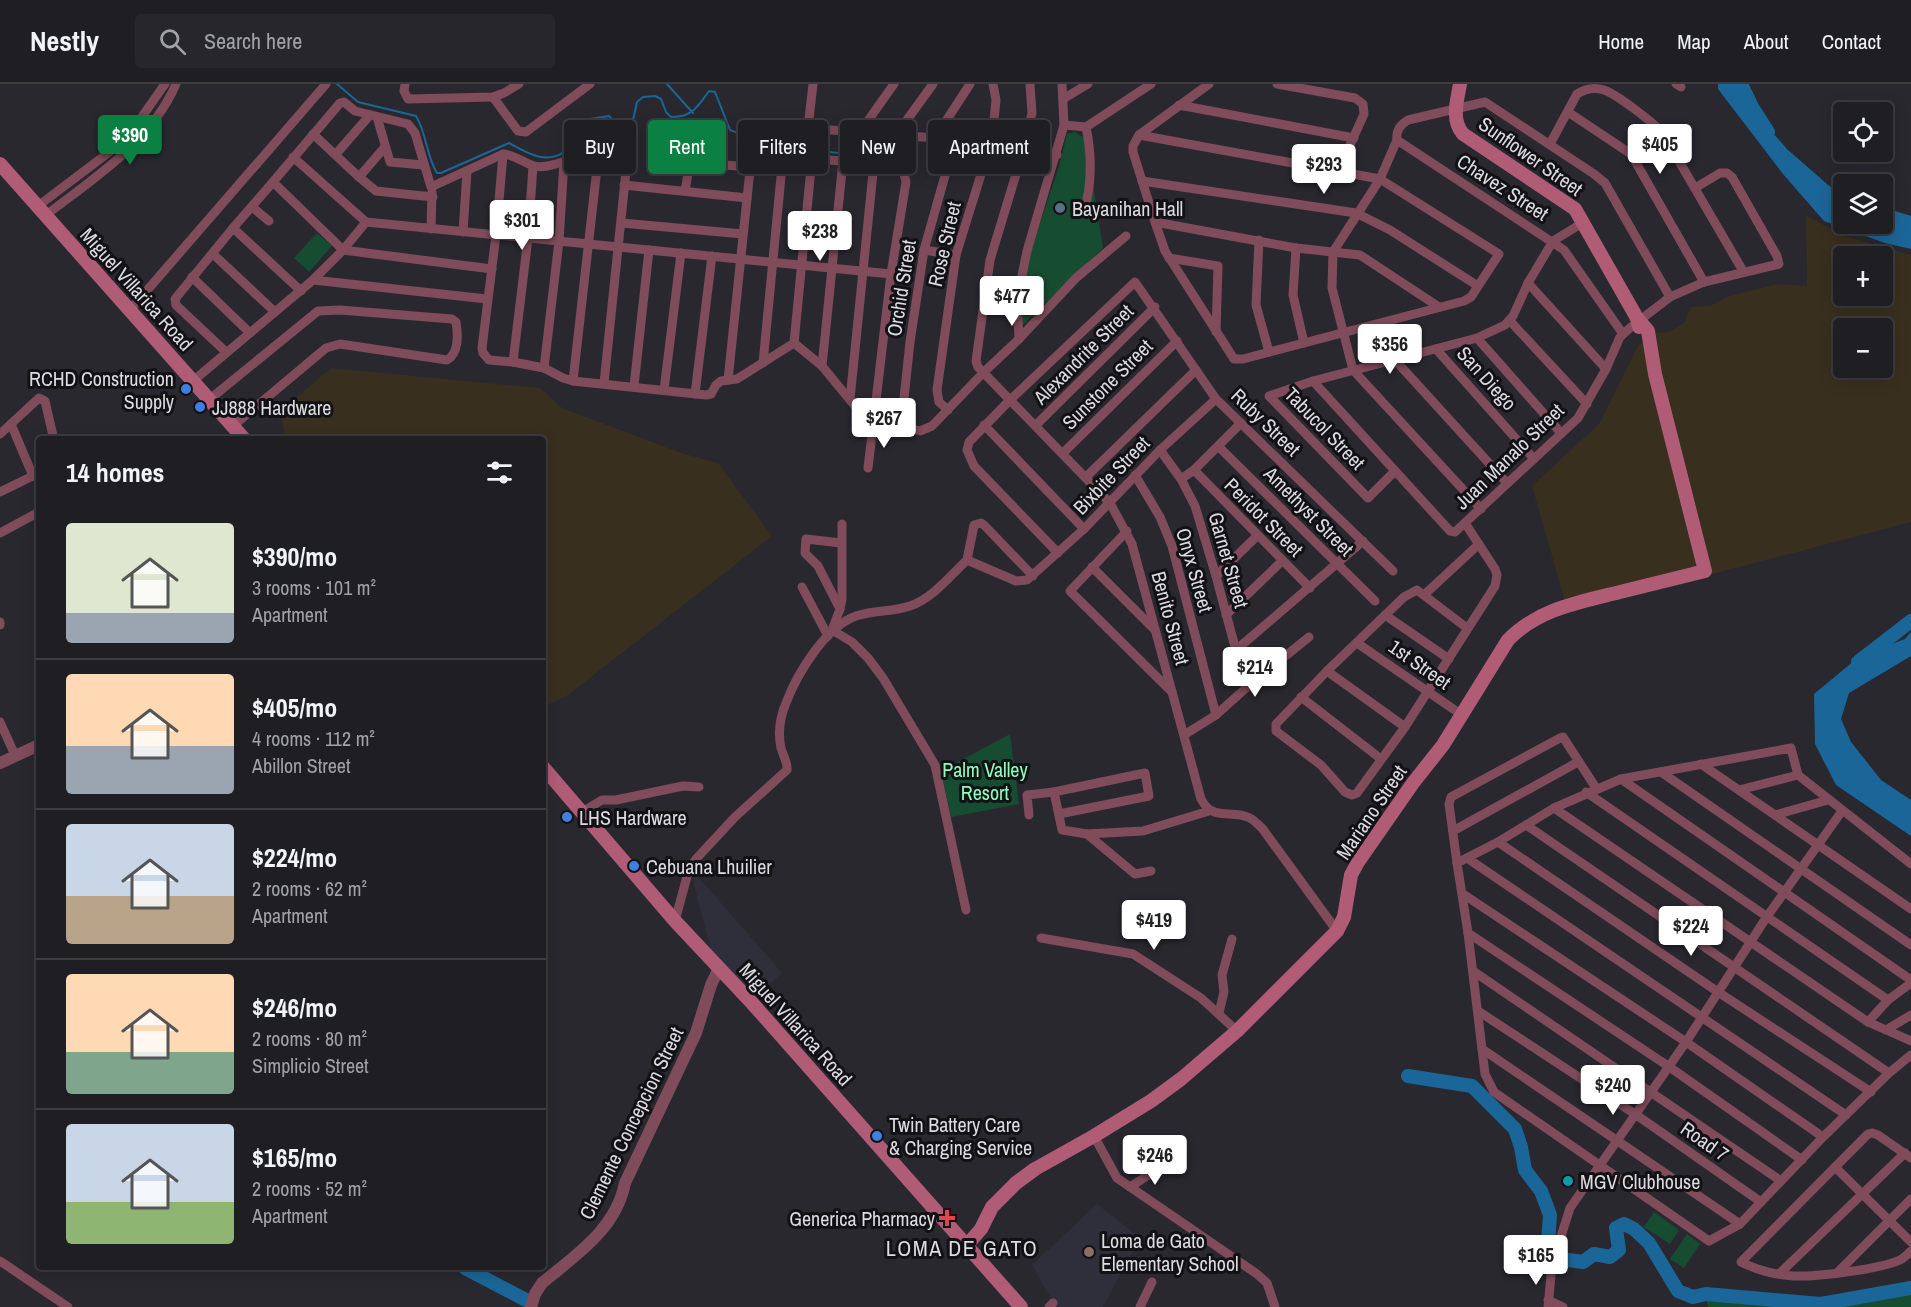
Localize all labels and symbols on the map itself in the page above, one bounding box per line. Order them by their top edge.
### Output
street label: Sunflower Street [1474,110,1589,202]
pin: $390 [94,115,166,166]
pin: $405 [1624,124,1696,175]
pin: $293 [1288,144,1360,195]
street label: Chavez Street [1452,147,1554,227]
place label: Bayanihan Hall [1072,195,1183,222]
street label: Rose Street [921,198,967,289]
pin: $301 [486,200,558,251]
marker: Bayanihan Hall [1053,201,1067,215]
pin: $238 [784,211,856,262]
street label: Miguel Villarica Road [75,222,199,356]
street label: Orchid Street [880,237,922,338]
pin: $477 [976,276,1048,327]
street label: Alexandrite Street [1026,298,1139,411]
pin: $356 [1354,324,1426,375]
street label: Sunstone Street [1056,333,1158,435]
street label: San Diego [1451,340,1523,416]
place label: RCHD Construction Supply [29,365,175,415]
street label: Tabucol Street [1279,381,1372,476]
marker: RCHD Construction Supply [179,382,193,396]
street label: Ruby Street [1225,382,1307,462]
place label: JJ888 Hardware [212,394,331,421]
street label: Juan Manalo Street [1448,397,1570,515]
pin: $267 [848,398,920,449]
marker: JJ888 Hardware [193,400,207,414]
street label: Bixbite Street [1067,430,1156,520]
street label: Amethyst Street [1257,459,1360,562]
street label: Peridot Street [1219,472,1310,563]
street label: Garnet Street [1202,509,1256,611]
street label: Onyx Street [1170,525,1220,616]
street label: Benito Street [1146,568,1197,668]
street label: 1st Street [1384,633,1457,695]
pin: $214 [1219,647,1291,698]
park label: Palm Valley Resort [942,756,1028,806]
street label: Mariano Street [1329,759,1413,865]
place label: LHS Hardware [579,804,687,831]
marker: LHS Hardware [560,810,574,824]
place label: Cebuana Lhuilier [646,853,772,880]
marker: Cebuana Lhuilier [627,859,641,873]
pin: $419 [1118,900,1190,951]
pin: $224 [1655,906,1727,957]
street label: Miguel Villarica Road [734,957,858,1091]
street label: Clemente Concepcion Street [573,1022,689,1224]
pin: $240 [1577,1065,1649,1116]
place label: Twin Battery Care & Charging Service [889,1111,1032,1161]
street label: Road 7 [1676,1115,1734,1167]
marker: Twin Battery Care & Charging Service [870,1129,884,1143]
pin: $246 [1119,1135,1191,1186]
place label: MGV Clubhouse [1580,1168,1700,1195]
marker: MGV Clubhouse [1561,1174,1575,1188]
place label: Generica Pharmacy [789,1205,936,1232]
marker: Generica Pharmacy [940,1211,954,1225]
place label: Loma de Gato Elementary School [1101,1227,1239,1277]
district label: LOMA DE GATO [886,1233,1038,1263]
pin: $165 [1500,1235,1572,1286]
marker: Loma de Gato Elementary School [1082,1245,1096,1259]

